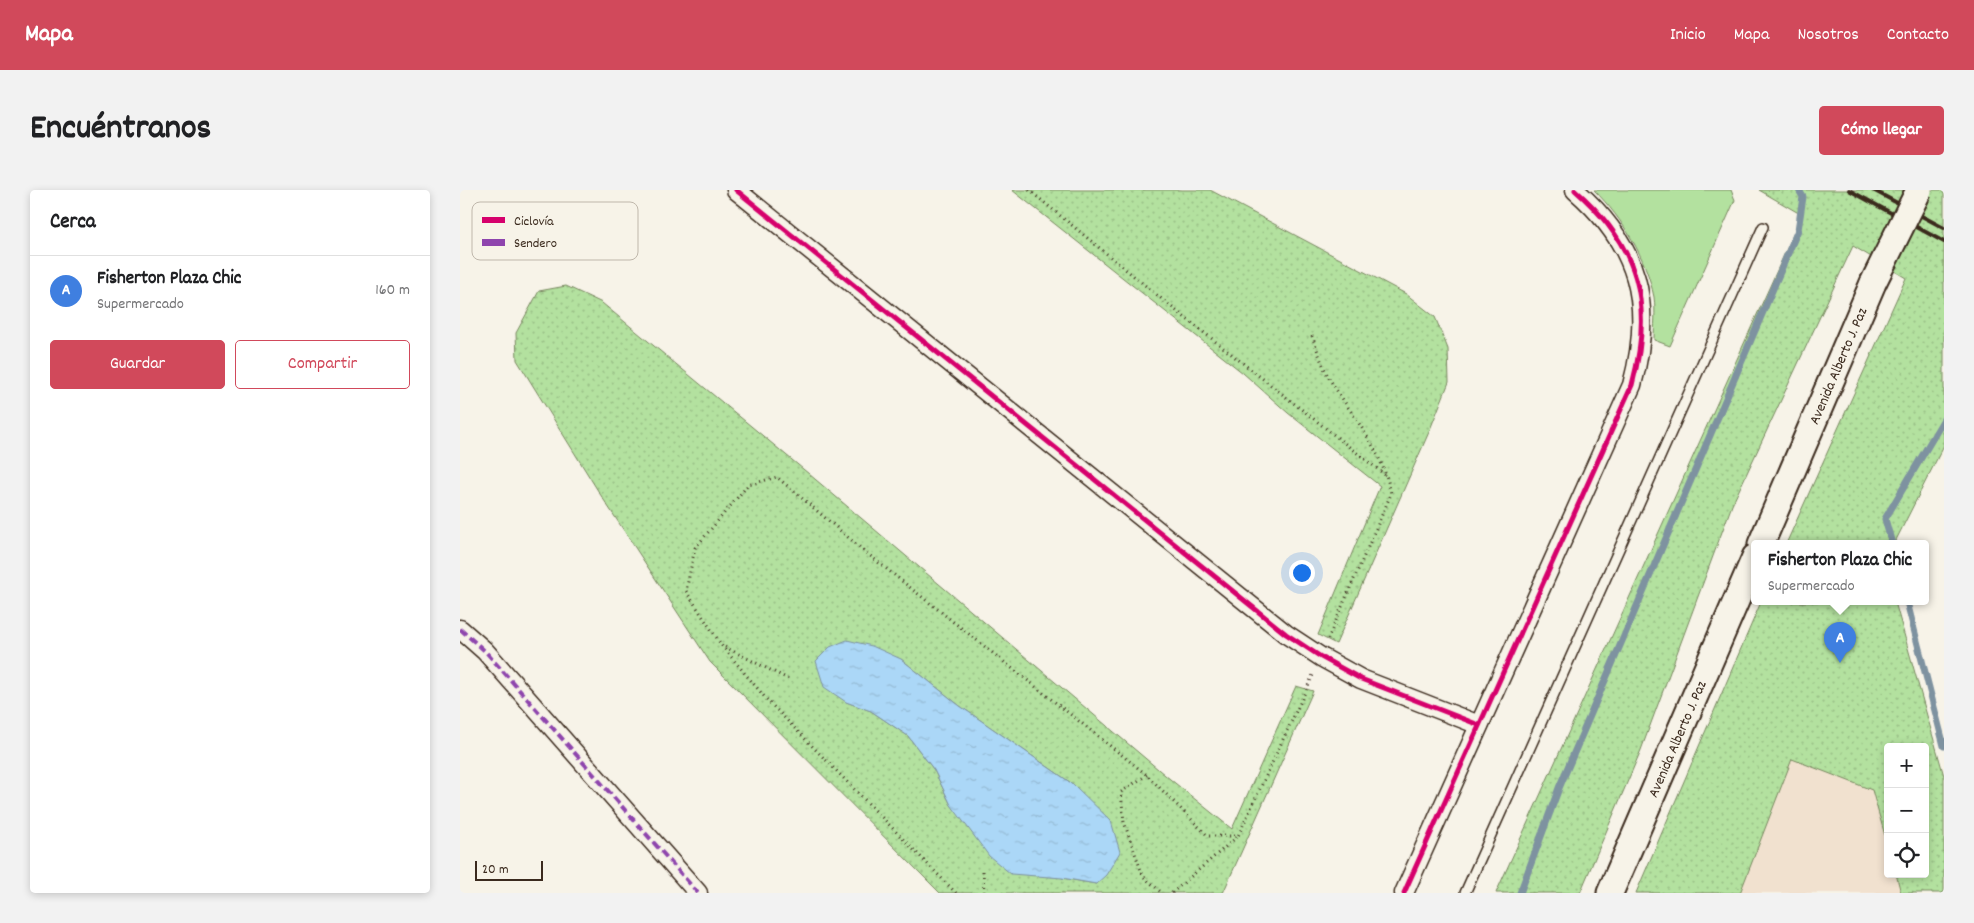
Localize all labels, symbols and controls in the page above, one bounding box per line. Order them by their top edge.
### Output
text: Mapa [25,18,73,52]
text: Inicio [1670,23,1706,48]
text: Mapa [1734,23,1769,48]
text: Nosotros [1797,23,1859,48]
text: Contacto [1887,23,1949,48]
text: Encuéntranos [30,105,211,155]
button: Cómo llegar [1819,106,1944,155]
legend [472,202,638,260]
text: Cerca [50,208,96,238]
text: Ciclovía [514,212,554,232]
text: Sendero [514,234,557,254]
text: Fisherton Plaza Chic [97,266,241,293]
text: A [62,279,70,302]
text: 160 m [375,279,410,302]
text: Supermercado [97,293,184,316]
street label: Avenida Alberto J. Paz [1805,304,1874,428]
button: Guardar [50,340,225,389]
button: Compartir [235,340,410,389]
popup [1751,540,1929,605]
text: Fisherton Plaza Chic [1768,548,1912,575]
your location [1289,560,1315,586]
text: Supermercado [1768,575,1855,598]
pin: A [1824,622,1856,663]
street label: Avenida Alberto J. Paz [1643,677,1713,801]
map controls [1884,743,1929,878]
button: + [1884,743,1929,788]
button: − [1884,788,1929,833]
button: locate [1884,833,1929,878]
scale bar [475,858,542,881]
text: 20 m [482,860,509,880]

